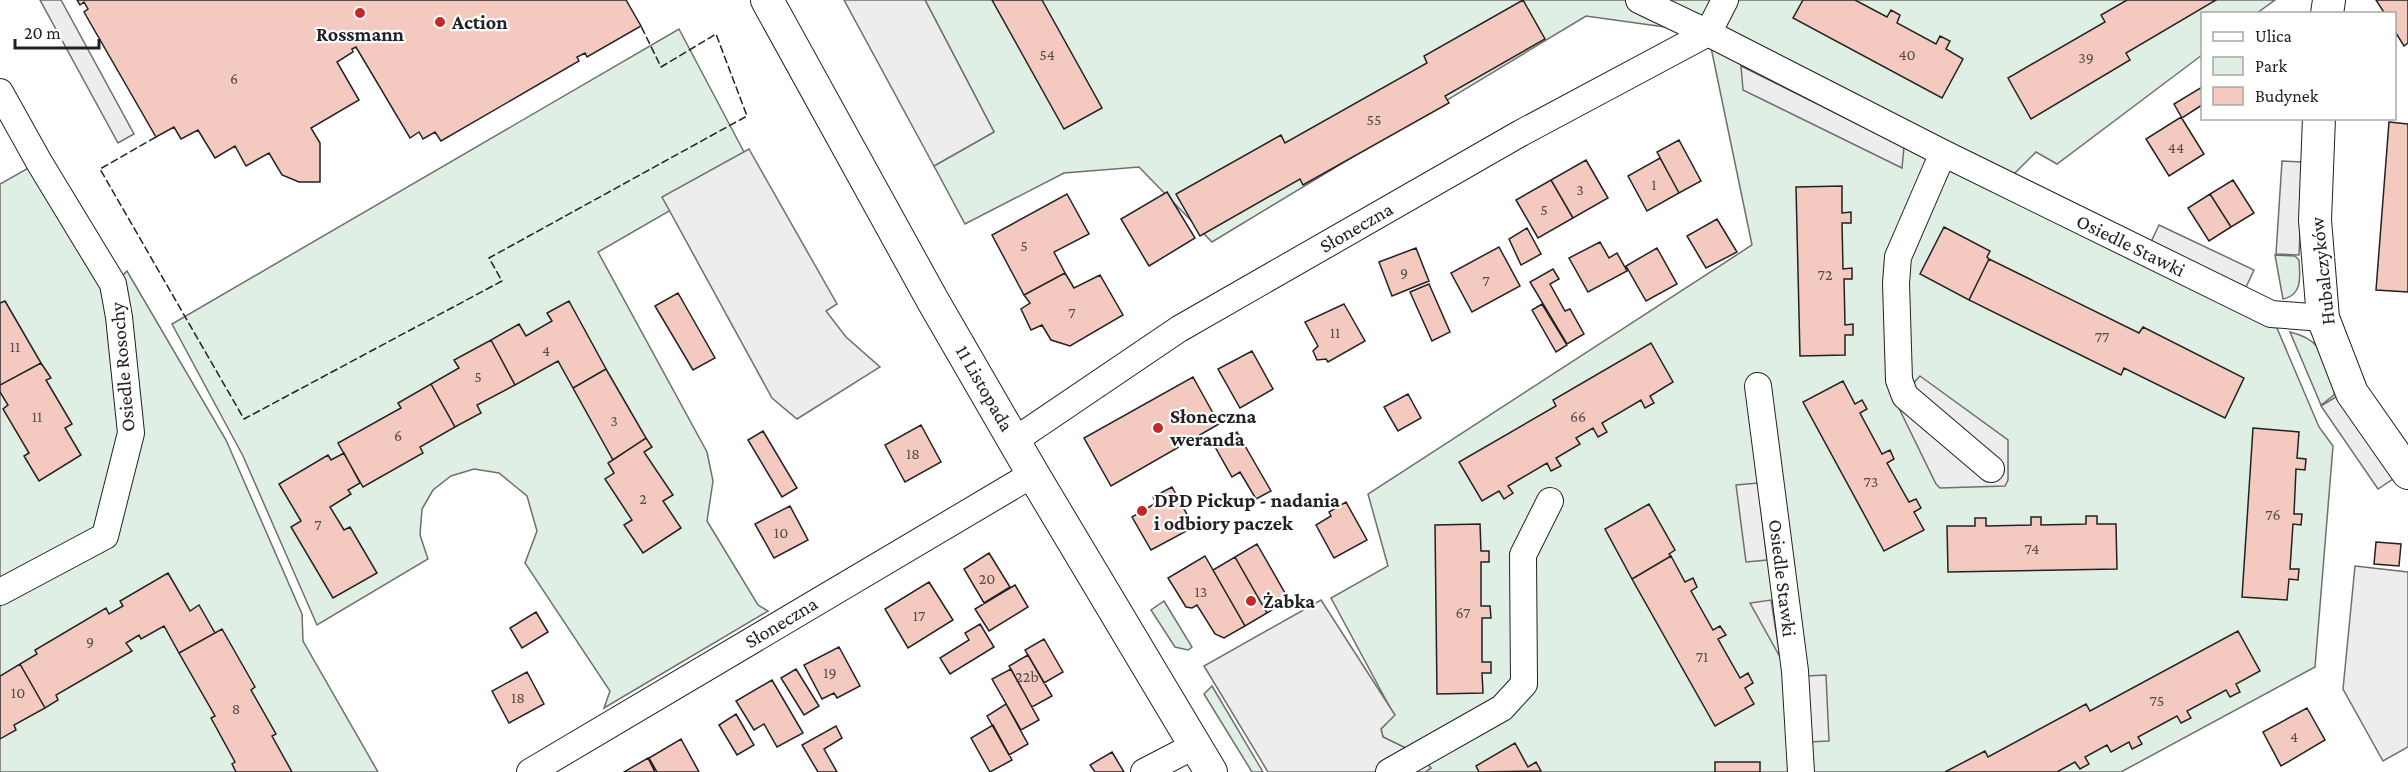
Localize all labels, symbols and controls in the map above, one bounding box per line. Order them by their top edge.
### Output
marker: Rossmann [353,6,367,20]
place label: Action [451,11,508,33]
scale bar [15,12,99,50]
legend [2201,12,2396,120]
marker: Action [433,15,447,29]
text: 20 m [24,23,61,43]
place label: Rossmann [316,23,405,45]
text: Ulica [2255,26,2292,46]
house number: 54 [1039,46,1055,63]
house number: 40 [1898,46,1916,63]
house number: 39 [2078,49,2094,66]
text: Park [2255,56,2287,76]
house number: 6 [230,70,238,87]
text: Budynek [2255,86,2319,106]
house number: 55 [1367,111,1381,128]
house number: 44 [2168,139,2184,156]
house number: 1 [1651,176,1657,193]
house number: 3 [1576,181,1584,198]
street label: Słoneczna [1315,197,1397,257]
house number: 5 [1540,201,1548,218]
street label: Osiedle Stawki [2073,209,2189,281]
street label: Hubalczyków [2305,216,2340,326]
house number: 5 [1020,237,1028,254]
house number: 9 [1400,264,1408,281]
house number: 72 [1818,266,1833,283]
house number: 7 [1482,272,1490,289]
street label: Osiedle Rosochy [105,300,140,433]
house number: 7 [1068,304,1076,321]
house number: 11 [1330,324,1340,341]
house number: 77 [2095,328,2110,345]
house number: 11 [10,338,20,355]
street label: 11 Listopada [951,341,1019,436]
house number: 4 [542,342,550,359]
house number: 5 [474,368,482,385]
place label: Słoneczna weranda [1169,405,1257,450]
house number: 11 [32,408,42,425]
house number: 66 [1570,408,1586,425]
house number: 3 [610,412,618,429]
marker: Słoneczna weranda [1151,421,1165,435]
house number: 6 [394,427,402,444]
house number: 18 [906,445,920,462]
house number: 73 [1864,473,1878,490]
place label: DPD Pickup - nadania i odbiory paczek [1154,489,1340,534]
house number: 2 [639,490,647,507]
marker: DPD Pickup - nadania i odbiory paczek [1135,504,1149,518]
house number: 76 [2265,506,2281,523]
house number: 7 [314,516,322,533]
street label: Osiedle Stawki [1765,518,1801,638]
house number: 10 [774,524,788,541]
house number: 74 [2024,540,2040,557]
house number: 20 [979,570,995,587]
house number: 13 [1195,583,1207,600]
place label: Żabka [1263,590,1315,612]
street label: Słoneczna [741,592,821,652]
marker: Żabka [1244,594,1258,608]
house number: 67 [1456,604,1471,621]
house number: 17 [913,607,926,624]
house number: 9 [86,633,94,650]
house number: 71 [1696,648,1708,665]
house number: 19 [823,664,837,681]
house number: 22b [1015,668,1039,685]
house number: 10 [11,684,25,701]
house number: 18 [511,689,525,706]
house number: 75 [2150,692,2164,709]
house number: 8 [232,700,240,717]
house number: 4 [2290,728,2298,745]

